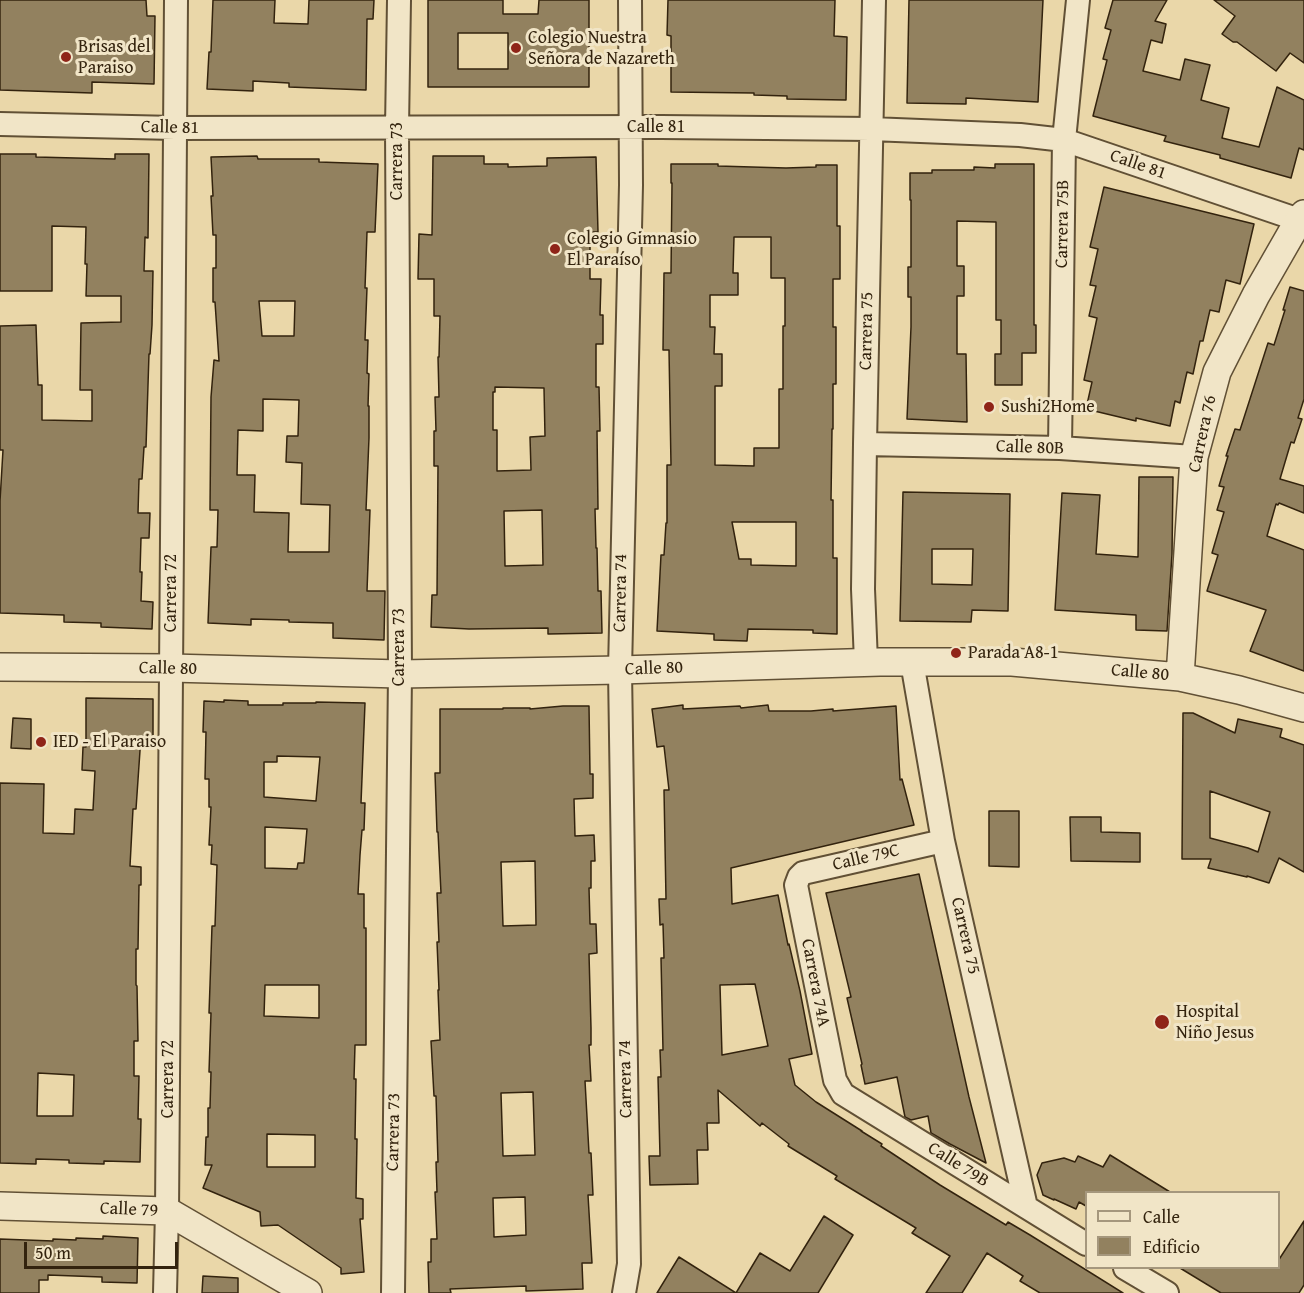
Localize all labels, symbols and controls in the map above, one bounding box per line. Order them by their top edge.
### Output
place label: Colegio Nuestra Señora de Nazareth [528,27,675,70]
place label: Brisas del Paraiso [78,36,151,78]
marker: Colegio Nuestra Señora de Nazareth [509,41,523,55]
marker: Brisas del Paraiso [59,50,73,64]
street label: Calle 81 [627,116,685,138]
street label: Calle 81 [141,117,199,139]
street label: Carrera 73 [386,122,408,200]
street label: Calle 81 [1107,145,1169,185]
street label: Carrera 75B [1051,180,1075,268]
place label: Colegio Gimnasio El Paraíso [567,228,697,270]
marker: Colegio Gimnasio El Paraíso [548,242,562,256]
street label: Carrera 75 [856,292,878,370]
street label: Carrera 76 [1184,393,1222,475]
place label: Sushi2Home [1001,396,1095,418]
marker: Sushi2Home [982,400,996,414]
street label: Calle 80B [995,436,1065,460]
street label: Carrera 72 [160,554,182,632]
street label: Carrera 74 [610,554,632,632]
street label: Carrera 73 [388,608,410,686]
place label: Parada A8-1 [968,642,1058,664]
marker: Parada A8-1 [949,646,963,660]
street label: Calle 80 [625,657,683,681]
street label: Calle 80 [139,658,197,680]
street label: Calle 80 [1110,660,1170,686]
place label: IED - El Paraiso [53,731,166,753]
marker: IED - El Paraiso [34,735,48,749]
street label: Calle 79C [830,840,902,876]
street label: Carrera 75 [946,895,984,977]
street label: Carrera 74A [796,937,834,1029]
place label: Hospital Niño Jesus [1176,1001,1254,1044]
marker: Hospital Niño Jesus [1153,1013,1171,1031]
street label: Carrera 72 [157,1040,179,1118]
street label: Carrera 74 [615,1040,637,1118]
street label: Carrera 73 [383,1093,405,1171]
street label: Calle 79B [923,1138,993,1192]
legend [1085,1191,1280,1269]
street label: Calle 79 [100,1198,158,1222]
text: Calle [1143,1203,1180,1230]
scale bar [27,1230,182,1268]
text: Edificio [1143,1233,1200,1260]
text: 50 m [35,1239,71,1266]

